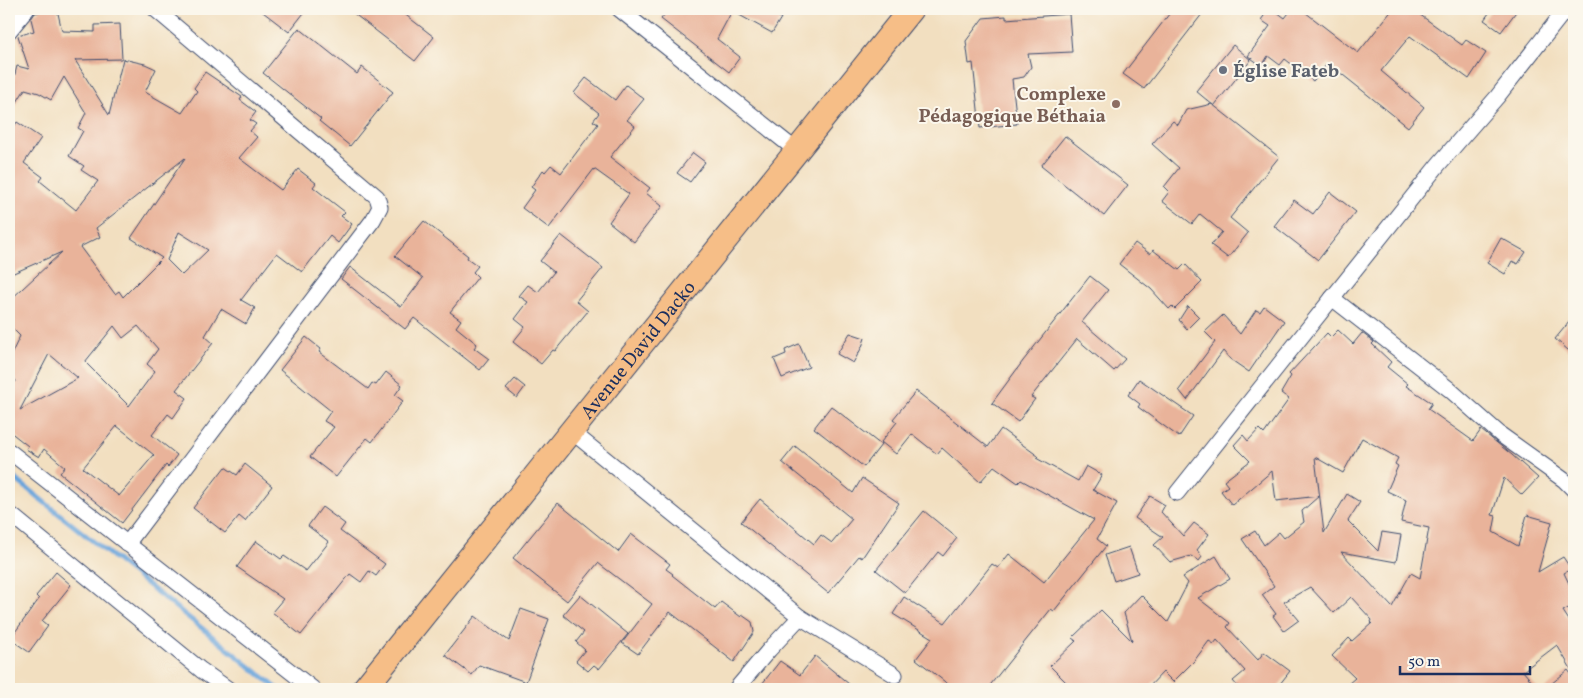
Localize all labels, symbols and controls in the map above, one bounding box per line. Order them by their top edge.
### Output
place label: Église Fateb [1233,59,1339,85]
marker: Église Fateb [1217,64,1229,76]
place label: Complexe Pédagogique Béthaia [919,82,1106,130]
marker: Complexe Pédagogique Béthaia [1110,98,1122,110]
street label: Avenue David Dacko [575,276,702,425]
scale bar [1400,643,1530,675]
text: 50 m [1408,652,1440,673]

